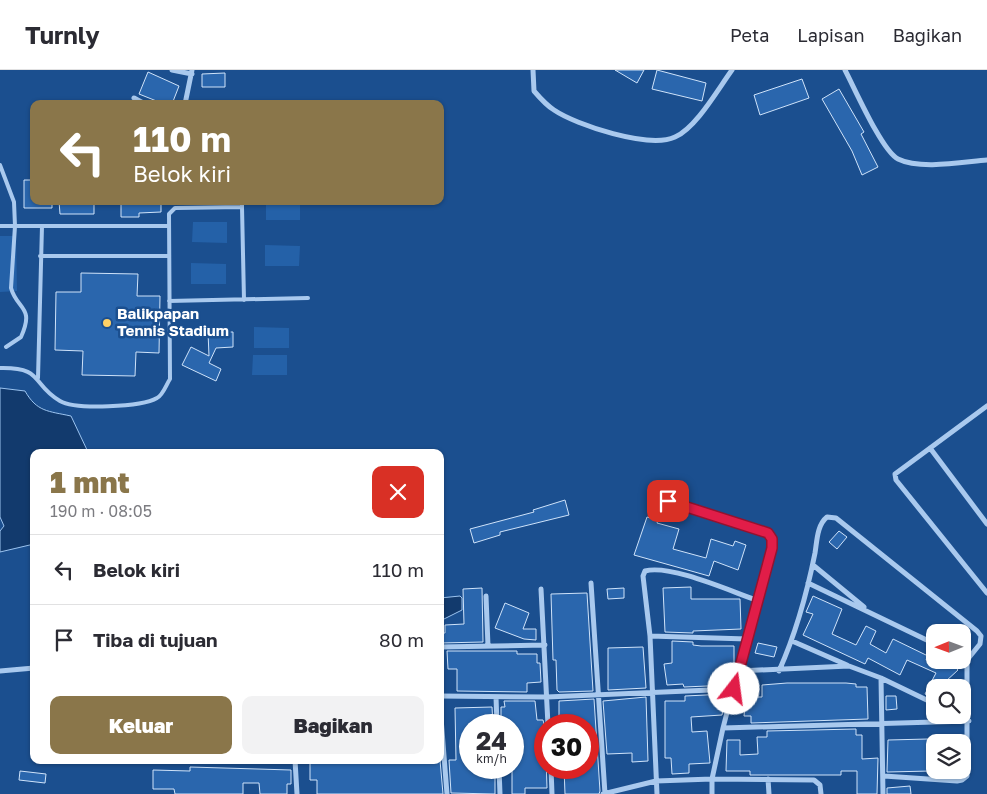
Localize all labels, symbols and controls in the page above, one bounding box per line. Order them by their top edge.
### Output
text: Turnly [25,20,100,49]
text: Peta [730,24,769,46]
text: Lapisan [797,24,865,46]
text: Bagikan [893,24,962,46]
text: 110 m [133,118,231,160]
icon: left [50,120,115,185]
text: Belok kiri [133,160,231,187]
place label: Balikpapan Tennis Stadium [117,304,229,339]
marker: Balikpapan Tennis Stadium [101,317,113,329]
text: 1 mnt [50,464,130,500]
button: close [372,466,424,518]
pin [647,480,689,522]
icon: arrive [654,487,682,515]
text: 190 m · 08:05 [50,501,152,521]
icon: left [50,556,78,584]
text: Belok kiri [93,558,180,581]
text: 110 m [372,558,424,581]
north arrow [926,624,971,669]
map controls [926,624,971,779]
icon: arrive [50,626,78,654]
text: Tiba di tujuan [93,628,218,651]
text: 80 m [379,628,424,651]
position arrow [707,662,759,714]
button: search [926,679,971,724]
button: Keluar [50,696,232,754]
button: Bagikan [242,696,424,754]
speed limit sign: 30 [534,714,599,779]
text: 24 [476,725,507,756]
button: layers [926,734,971,779]
text: km/h [476,751,507,766]

